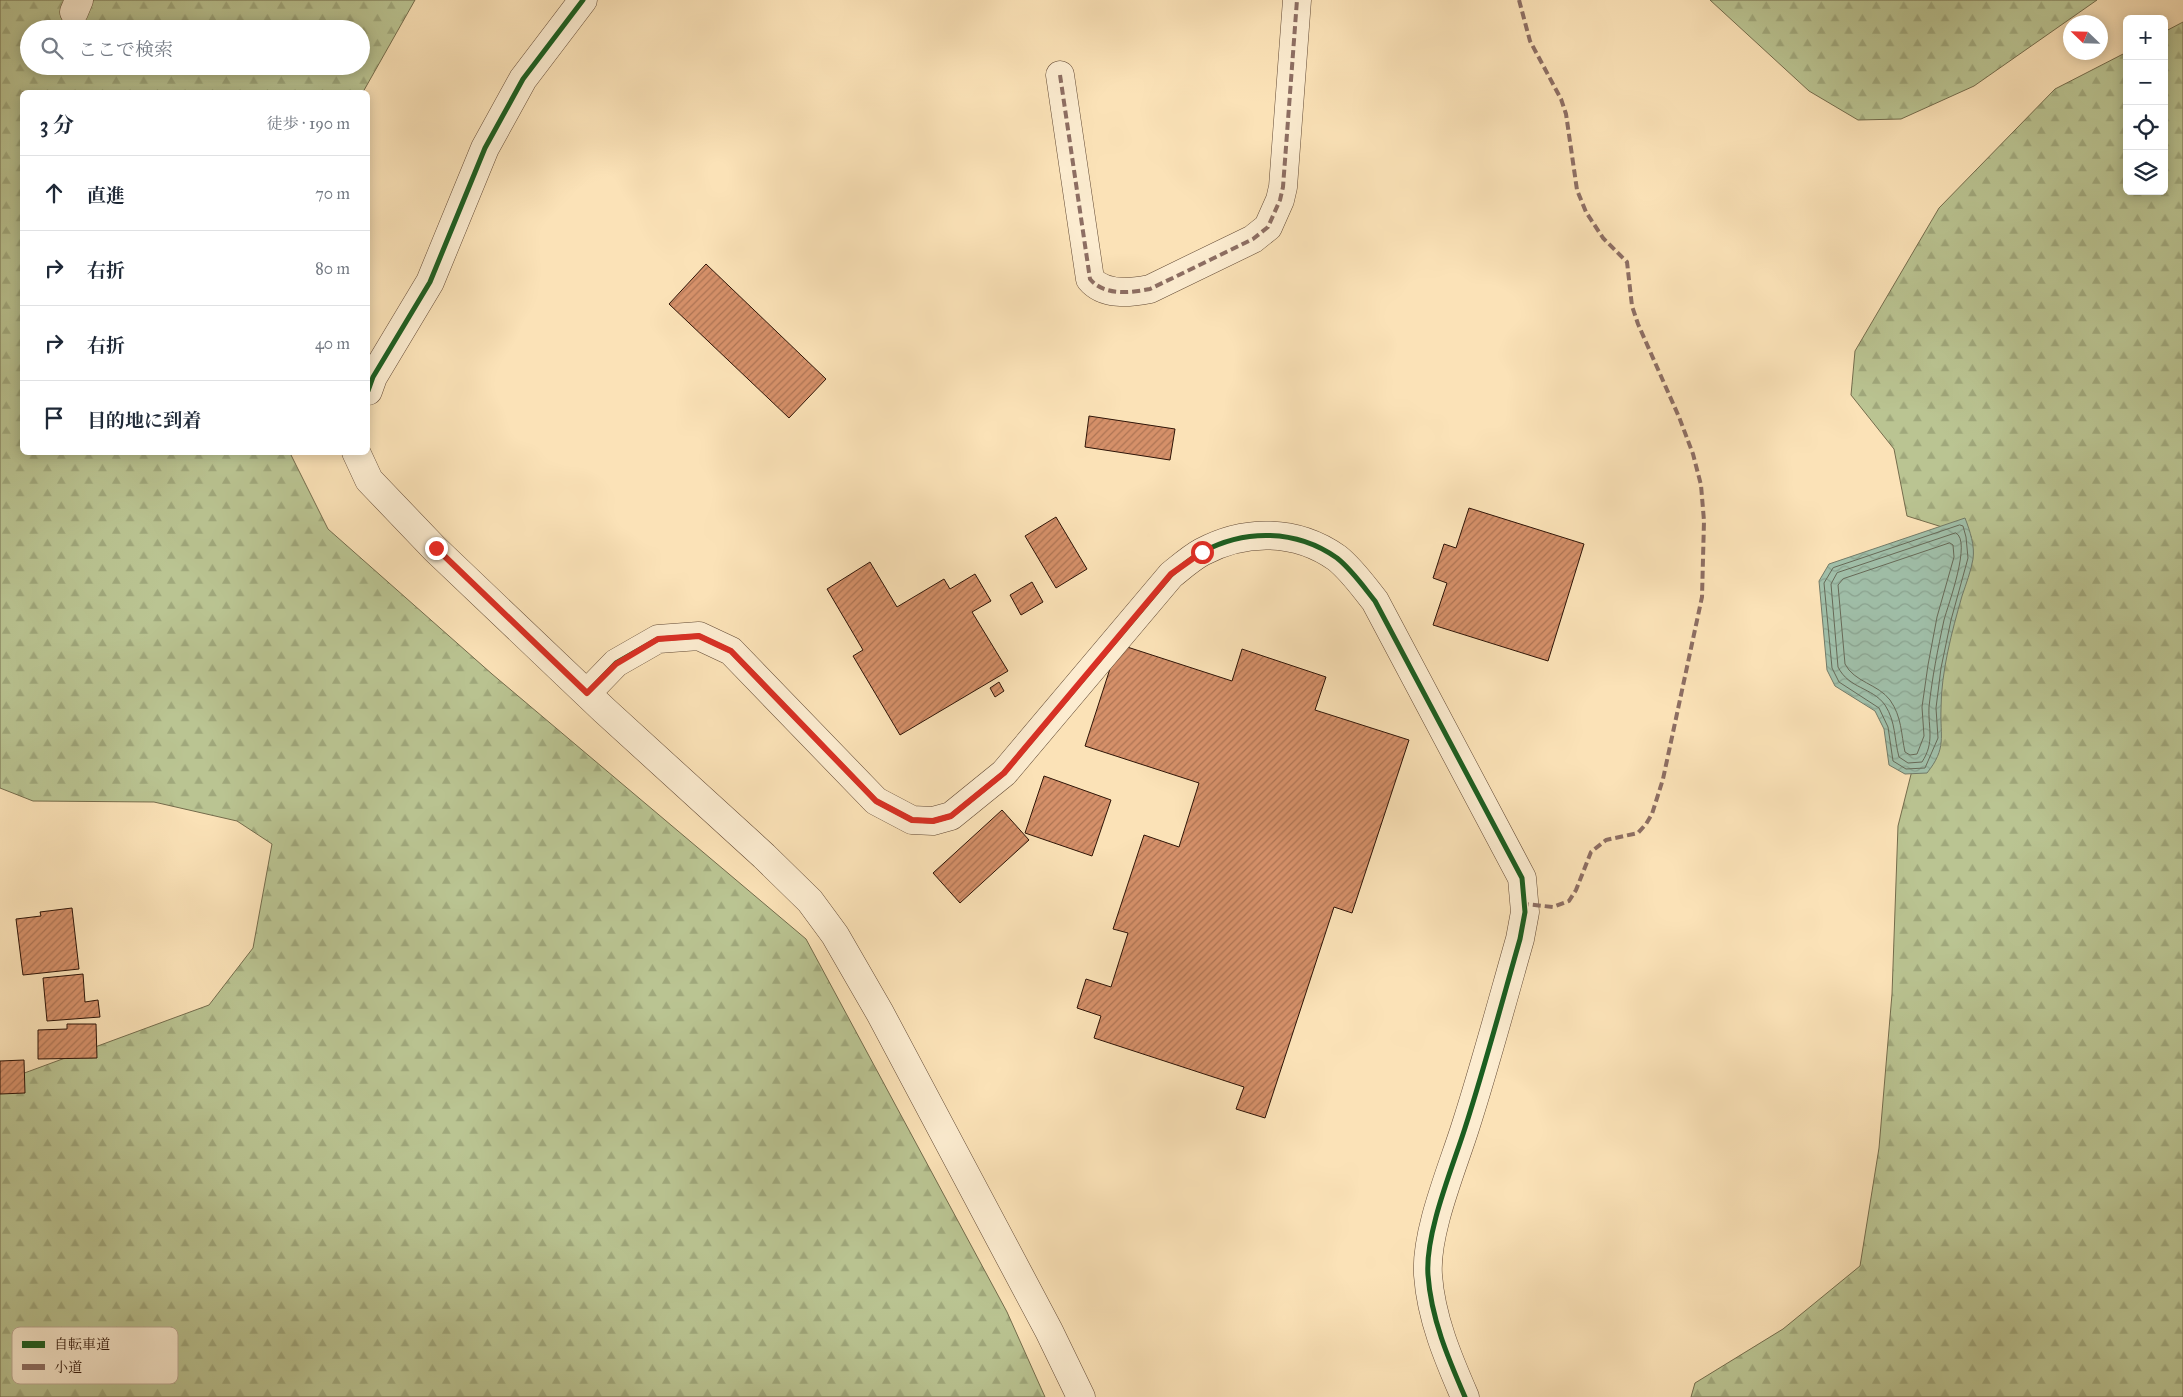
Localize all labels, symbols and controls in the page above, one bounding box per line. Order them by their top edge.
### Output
north arrow [2063,15,2108,60]
map controls [2123,15,2168,195]
button: + [2123,15,2168,60]
search box [20,20,370,75]
icon: search [38,34,66,62]
text: ここで検索 [78,38,173,61]
button: − [2123,60,2168,105]
button: locate [2123,105,2168,150]
text: 3 分 [40,112,74,138]
text: 徒歩 · 190 m [267,114,350,133]
button: layers [2123,150,2168,195]
icon: ahead [40,179,68,207]
text: 直進 [87,184,125,207]
text: 70 m [315,184,350,203]
icon: right [40,254,68,282]
text: 右折 [87,259,125,282]
text: 80 m [315,259,350,278]
icon: right [40,329,68,357]
text: 右折 [87,334,125,357]
text: 40 m [315,334,350,353]
icon: arrive [40,404,68,432]
text: 目的地に到着 [87,409,201,432]
route end [425,537,448,560]
route start [1191,541,1214,564]
legend [12,1327,178,1384]
text: 自転車道 [54,1336,110,1353]
text: 小道 [54,1359,82,1376]

